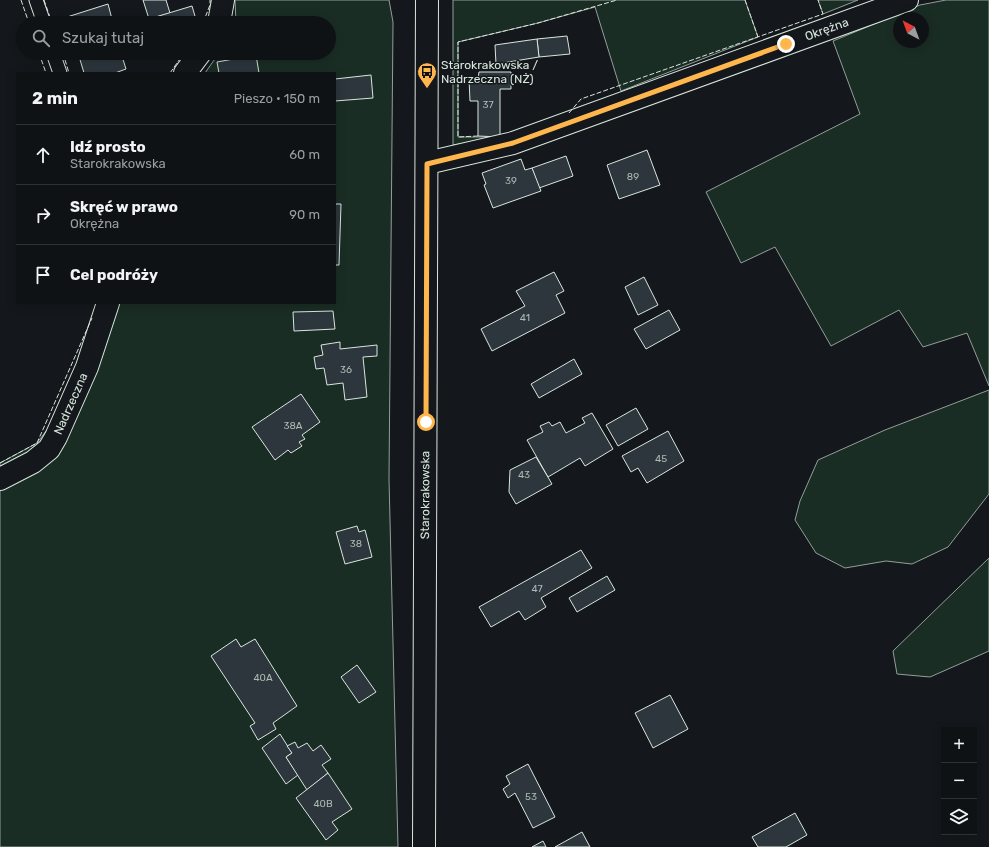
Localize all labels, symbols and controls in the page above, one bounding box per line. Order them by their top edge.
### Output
north arrow [893,12,929,48]
street label: Okrężna [803,15,850,43]
search box [16,16,336,60]
icon: search [30,27,52,49]
text: Szukaj tutaj [62,29,144,47]
route end [777,35,795,53]
place label: Starokrakowska / Nadrzeczna (NŻ) [441,58,538,86]
bus stop icon: Starokrakowska / Nadrzeczna (NŻ) [416,61,438,89]
text: 2 min [32,88,78,108]
text: Pieszo · 150 m [234,91,320,106]
house number: 37 [482,99,494,111]
text: Idź prosto [70,138,146,156]
icon: ahead [32,144,54,166]
text: 60 m [289,147,320,162]
text: Starokrakowska [70,156,166,171]
house number: 89 [627,171,639,183]
house number: 39 [505,175,517,187]
text: Skręć w prawo [70,198,178,216]
icon: right [32,204,54,226]
text: 90 m [289,207,320,222]
text: Okrężna [70,216,119,231]
icon: arrive [32,264,54,286]
text: Cel podróży [70,266,158,284]
house number: 41 [520,312,530,324]
house number: 36 [340,364,352,376]
street label: Nadrzeczna [51,371,91,437]
route start [417,413,435,431]
house number: 38A [283,420,303,432]
street label: Starokrakowska [418,451,432,539]
house number: 45 [655,453,667,465]
house number: 43 [518,469,530,481]
house number: 38 [350,538,362,550]
house number: 47 [531,583,543,595]
house number: 40A [253,672,273,684]
map controls [941,727,977,835]
button: + [941,727,977,763]
button: − [941,763,977,799]
house number: 53 [525,791,537,803]
house number: 40B [313,798,333,810]
button: layers [941,799,977,835]

